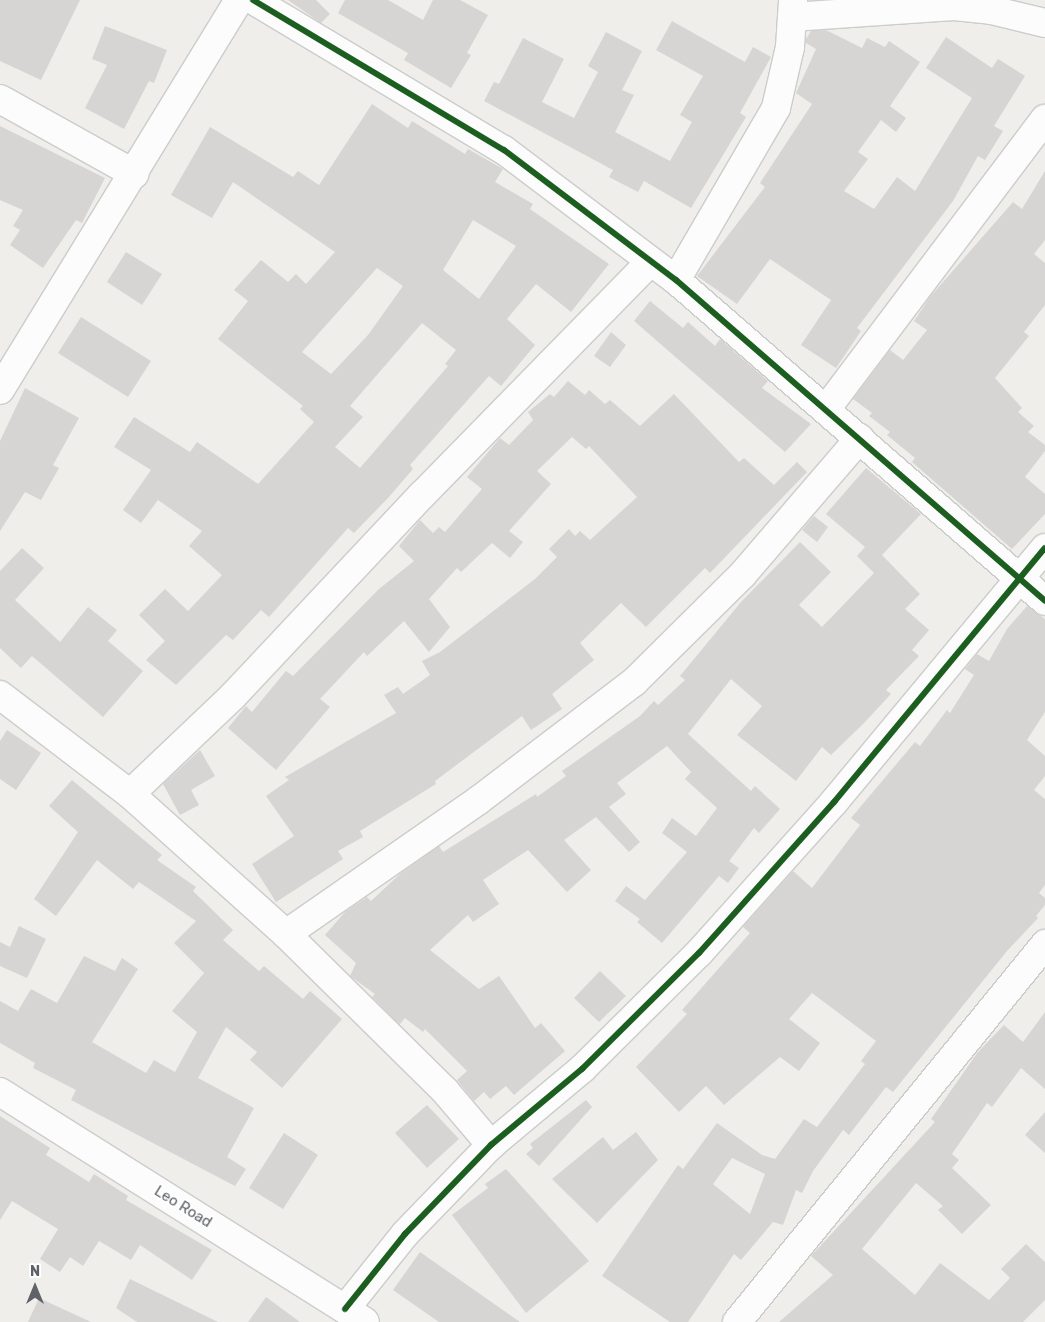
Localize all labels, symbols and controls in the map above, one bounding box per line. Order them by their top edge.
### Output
street label: Leo Road [151,1182,215,1232]
north arrow [10,1262,60,1312]
text: N [30,1263,40,1280]

